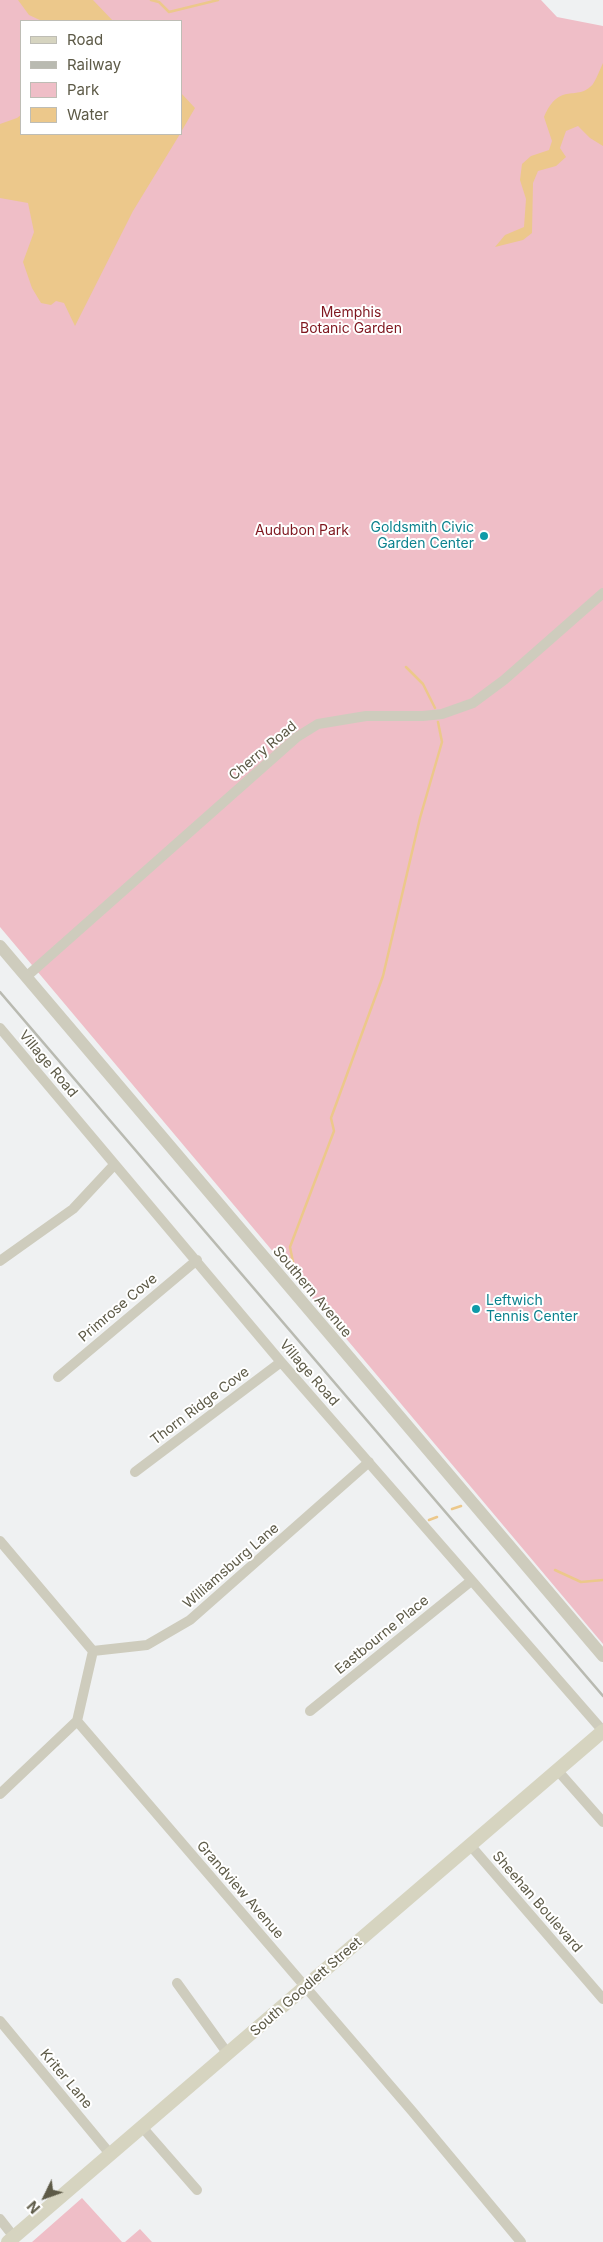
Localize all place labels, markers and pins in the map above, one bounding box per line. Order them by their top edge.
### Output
place label: Goldsmith Civic Garden Center [370,520,474,552]
marker: Goldsmith Civic Garden Center [478,530,490,542]
place label: Leftwich Tennis Center [486,1293,578,1325]
marker: Leftwich Tennis Center [470,1303,482,1315]

